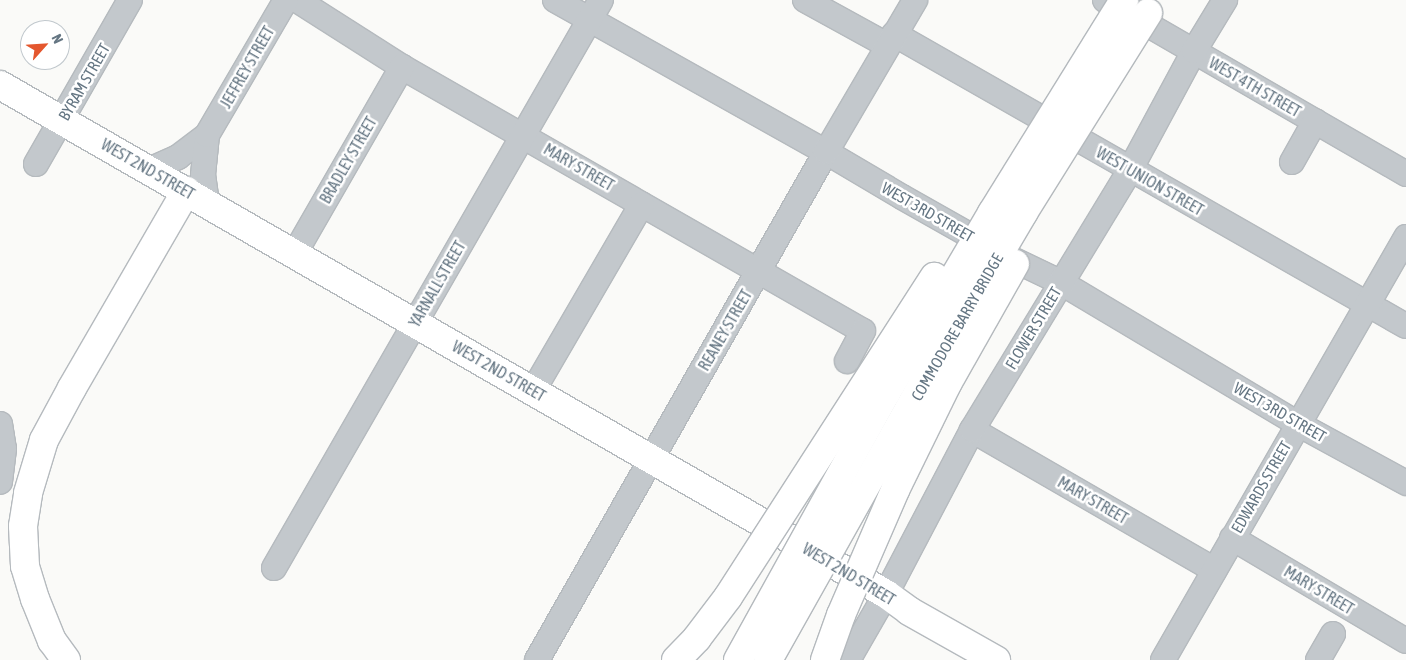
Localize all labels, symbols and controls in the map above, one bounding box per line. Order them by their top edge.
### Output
north arrow [20,20,70,70]
street label: JEFFREY STREET [216,23,278,111]
text: N [49,32,67,46]
street label: BYRAM STREET [54,40,114,124]
street label: WEST 4TH STREET [1206,53,1304,121]
street label: BRADLEY STREET [315,113,381,207]
street label: WEST 2ND STREET [98,134,198,204]
street label: MARY STREET [540,139,618,195]
street label: WEST UNION STREET [1093,143,1207,219]
street label: WEST 3RD STREET [878,178,978,246]
street label: YARNALL STREET [405,237,469,331]
street label: COMMODORE BARRY BRIDGE [907,250,1007,404]
street label: FLOWER STREET [1001,283,1065,373]
street label: REANEY STREET [694,286,756,374]
street label: WEST 2ND STREET [449,336,549,406]
street label: WEST 3RD STREET [1230,378,1330,446]
street label: EDWARDS STREET [1227,438,1295,536]
street label: MARY STREET [1054,472,1132,528]
street label: WEST 2ND STREET [799,539,899,609]
street label: MARY STREET [1281,562,1357,618]

